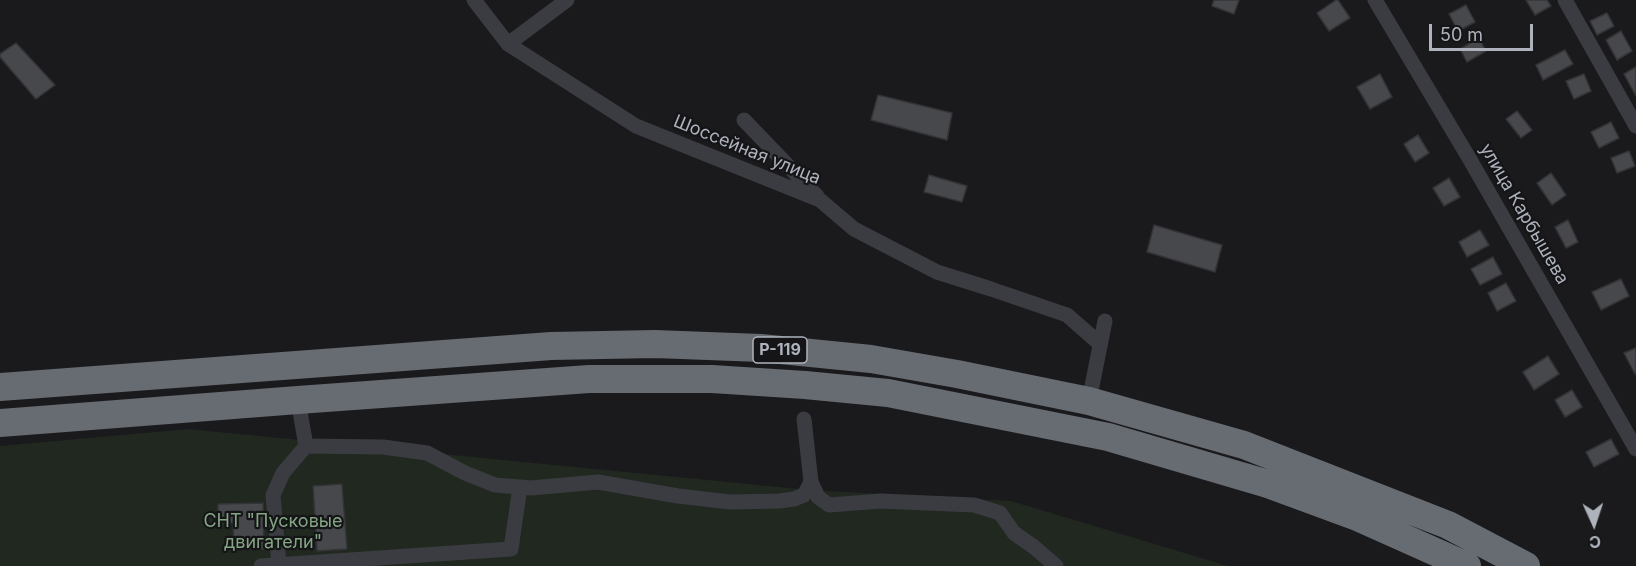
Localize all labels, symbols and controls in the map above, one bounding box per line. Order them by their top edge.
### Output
scale bar [1432,12,1536,50]
text: 50 m [1440,24,1483,45]
street label: Шоссейная улица [670,111,824,189]
street label: улица Карбышева [1475,140,1573,288]
road number: Р-119 [753,337,807,363]
north arrow [1564,494,1624,554]
park label: СНТ "Пусковые двигатели" [203,511,343,554]
text: С [1589,532,1601,552]

